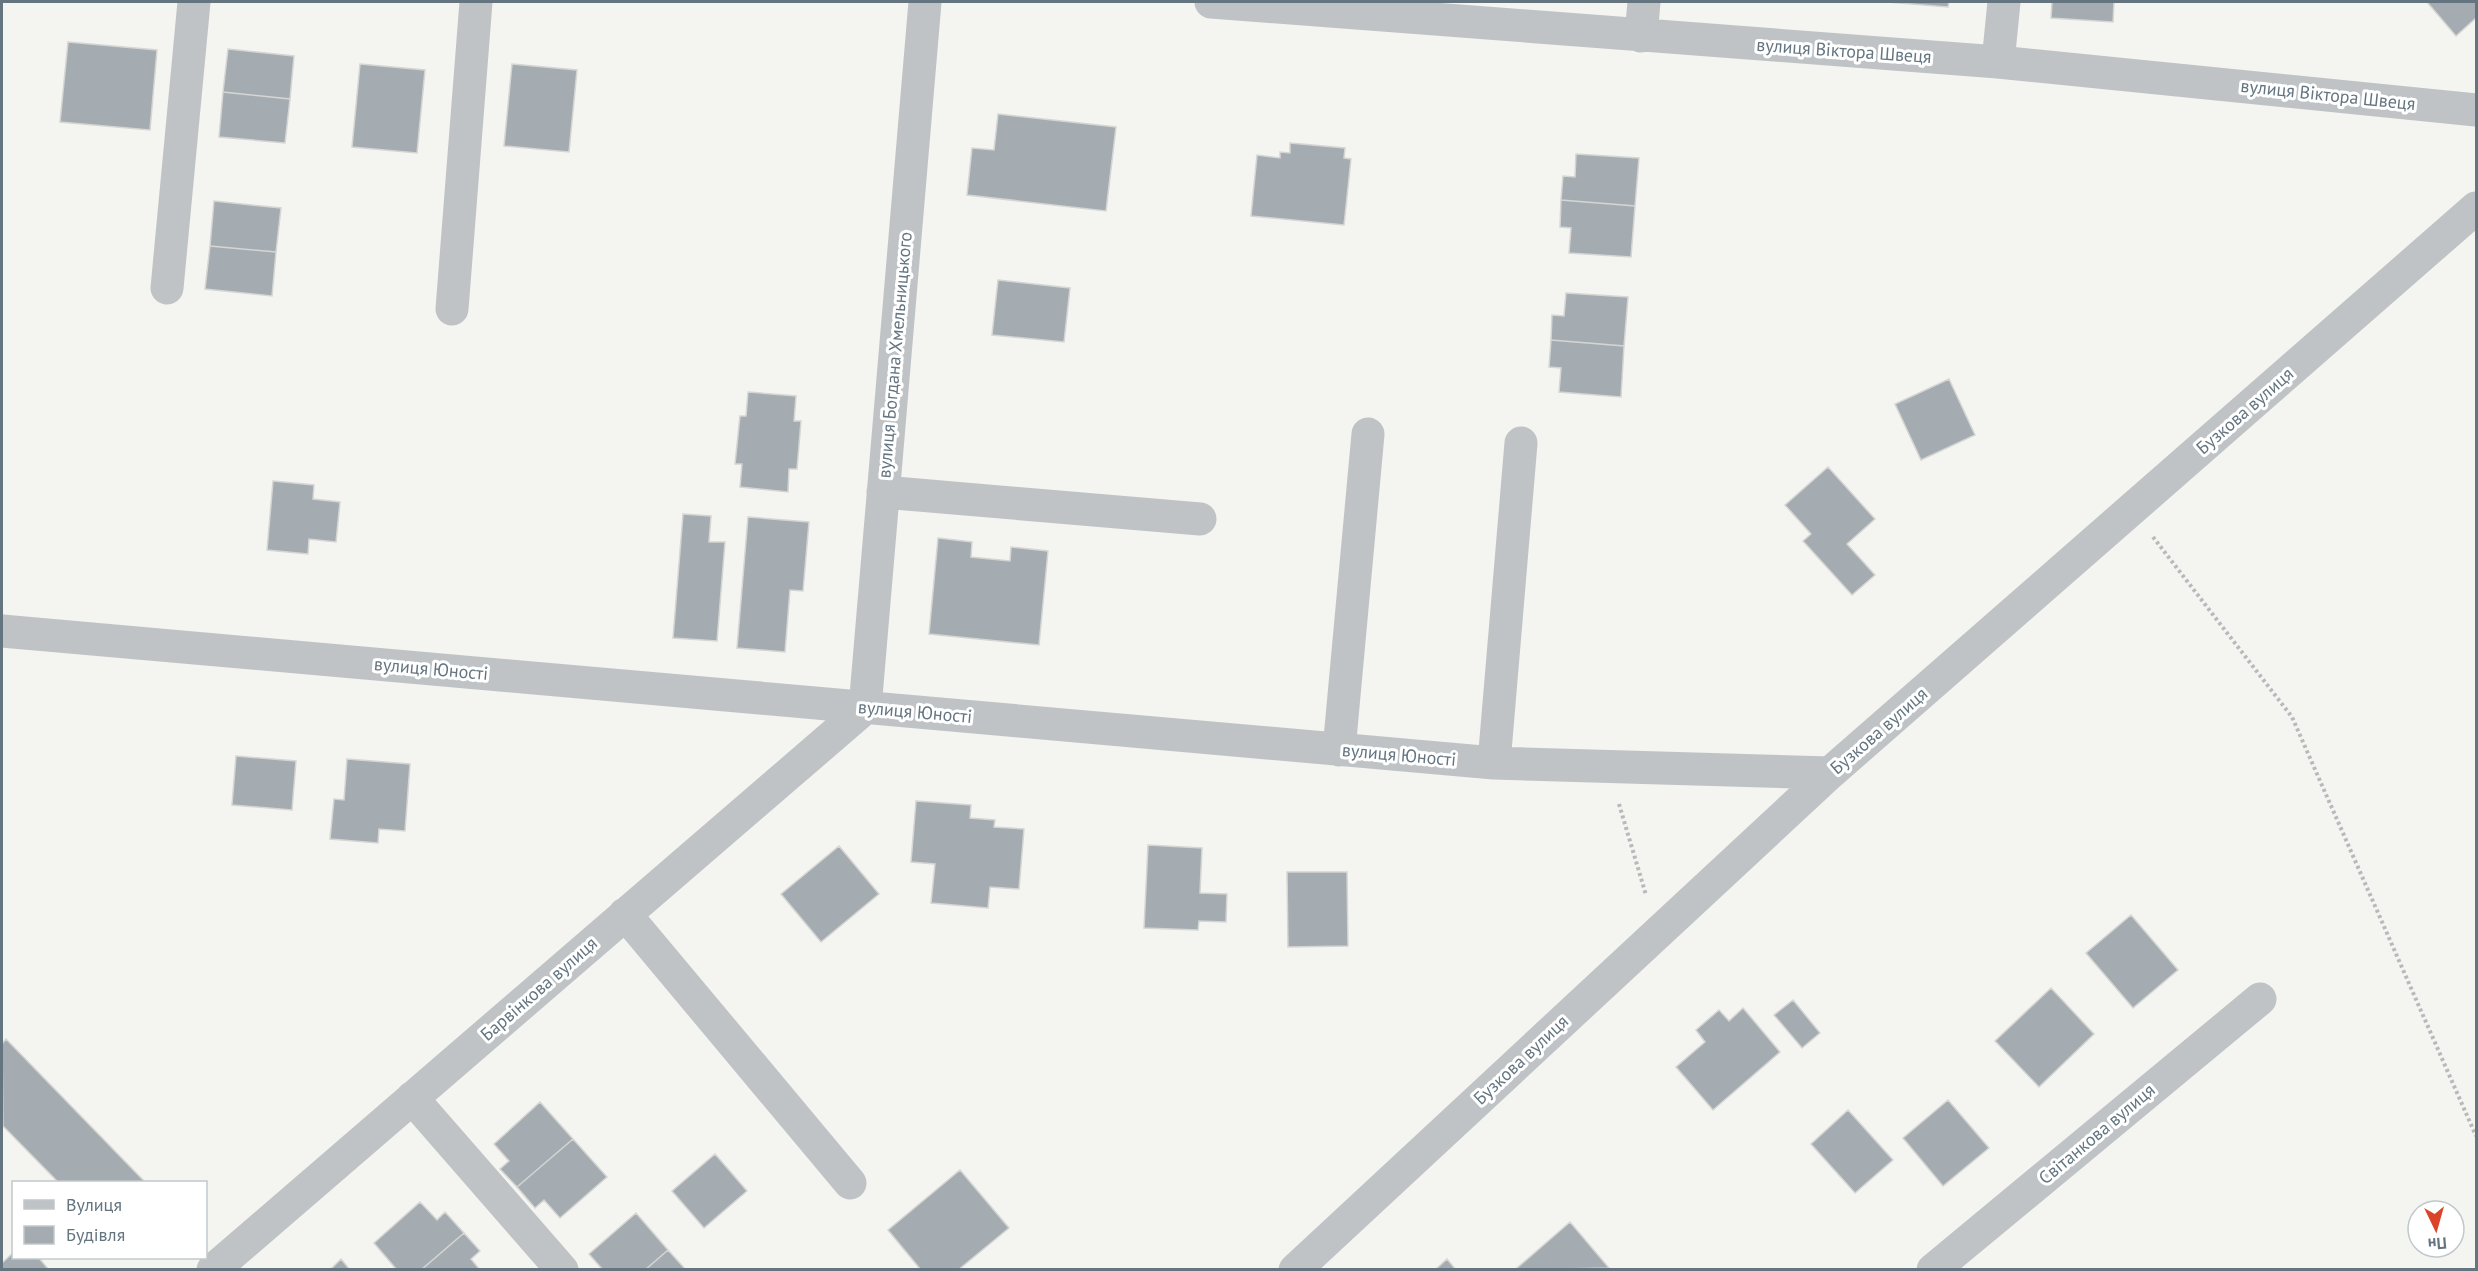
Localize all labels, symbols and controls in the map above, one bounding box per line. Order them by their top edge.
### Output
street label: вулиця Віктора Швеця [1756,33,1932,68]
street label: вулиця Віктора Швеця [2240,74,2417,115]
street label: вулиця Богдана Хмельницького [872,231,917,479]
street label: Бузкова вулиця [2191,362,2298,459]
street label: вулиця Юності [373,652,489,685]
street label: Бузкова вулиця [1825,682,1932,779]
street label: вулиця Юності [857,695,973,728]
street label: вулиця Юності [1341,738,1457,771]
street label: Барвінкова вулиця [476,932,602,1046]
street label: Бузкова вулиця [1468,1010,1573,1109]
street label: Світанкова вулиця [2034,1078,2160,1189]
legend [12,1181,207,1259]
text: Вулиця [66,1193,122,1216]
north arrow [2406,1199,2466,1259]
text: Будівля [66,1223,125,1246]
text: Пн [2427,1233,2448,1255]

